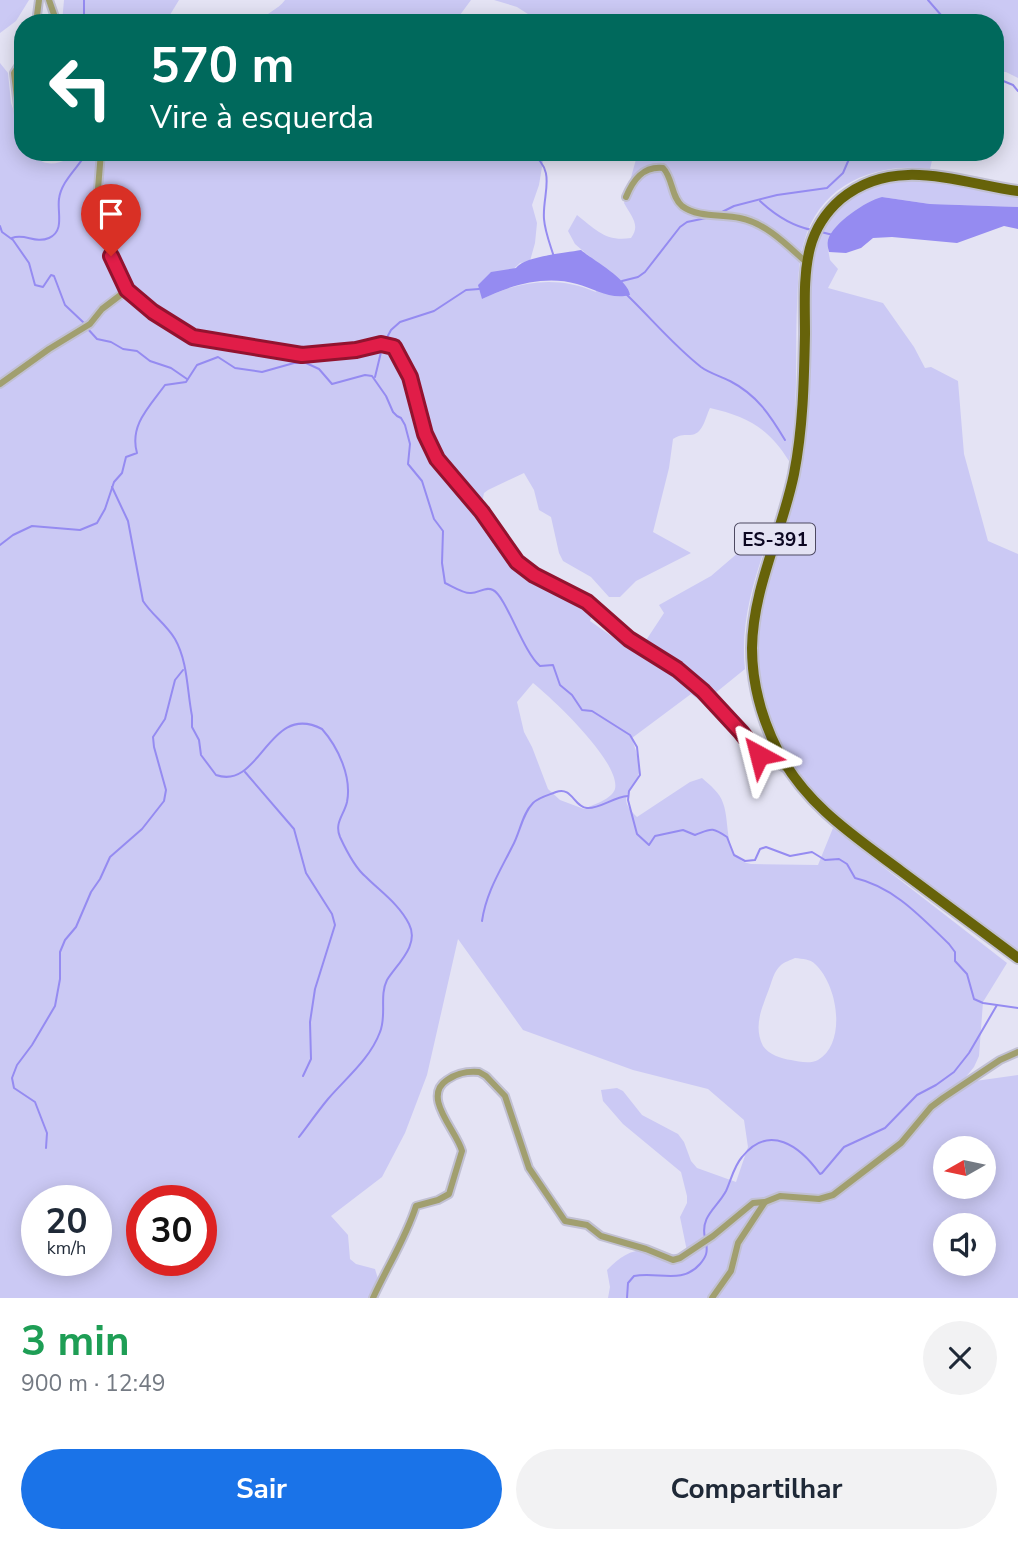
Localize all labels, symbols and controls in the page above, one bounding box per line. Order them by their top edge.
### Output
text: 570 m [150,32,294,99]
icon: left [35,42,126,133]
text: Vire à esquerda [150,96,374,139]
pin [81,184,141,256]
icon: arrive [92,195,130,233]
road number: ES-391 [735,524,815,554]
position arrow [722,718,796,792]
north arrow [933,1136,996,1199]
map controls [933,1136,996,1276]
speed limit sign: 30 [126,1185,217,1276]
text: 20 [45,1198,88,1245]
button: sound [933,1213,996,1276]
text: km/h [47,1236,86,1260]
text: 3 min [21,1313,130,1370]
button: close [923,1321,997,1395]
text: 900 m · 12:49 [21,1368,166,1399]
button: Sair [21,1449,502,1529]
button: Compartilhar [516,1449,997,1529]

